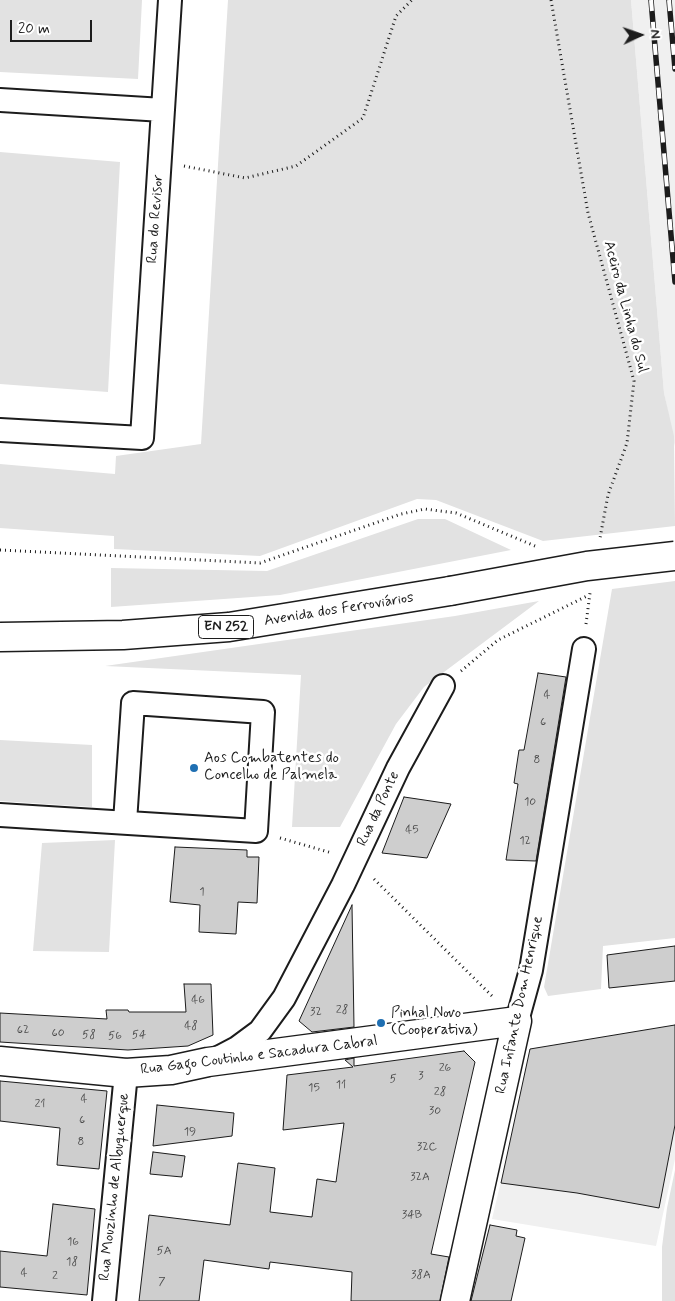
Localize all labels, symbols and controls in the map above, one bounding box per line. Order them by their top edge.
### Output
scale bar [12,10,95,42]
north arrow [615,10,665,60]
text: 20 m [18,19,50,39]
text: N [646,29,664,39]
street label: Rua do Revisor [144,174,168,264]
street label: Aceiro da Linha do Sul [599,239,651,375]
street label: Avenida dos Ferroviários [263,589,415,631]
road number: EN 252 [198,616,254,638]
house number: 4 [544,688,550,702]
house number: 6 [540,715,546,729]
place label: Aos Combatentes do Concelho de Palmela [204,750,339,785]
house number: 8 [534,753,540,767]
marker: Aos Combatentes do Concelho de Palmela [188,762,200,774]
street label: Rua da Ponte [354,769,404,849]
house number: 10 [524,795,536,809]
house number: 45 [405,823,419,837]
house number: 12 [519,834,531,848]
house number: 1 [199,885,205,899]
street label: Rua Infante Dom Henrique [492,914,548,1096]
house number: 46 [191,993,205,1007]
house number: 28 [336,1003,348,1017]
house number: 32 [310,1005,322,1019]
place label: Pinhal Novo (Cooperativa) [391,1005,478,1040]
marker: Pinhal Novo (Cooperativa) [375,1017,387,1029]
house number: 48 [184,1019,198,1033]
house number: 62 [17,1023,29,1037]
house number: 60 [51,1026,65,1040]
house number: 58 [82,1028,96,1042]
house number: 54 [132,1028,146,1042]
house number: 56 [108,1029,122,1043]
street label: Rua Gago Coutinho e Sacadura Cabral [139,1033,379,1079]
house number: 26 [439,1061,451,1075]
house number: 3 [418,1069,424,1083]
house number: 5 [389,1072,397,1086]
house number: 11 [336,1078,346,1092]
house number: 15 [308,1081,320,1095]
house number: 28 [434,1085,446,1099]
house number: 4 [81,1092,87,1106]
street label: Rua Mouzinho de Albuquerque [96,1092,134,1282]
house number: 21 [34,1097,46,1111]
house number: 30 [429,1104,441,1118]
house number: 6 [79,1113,85,1127]
house number: 19 [184,1125,196,1139]
house number: 8 [78,1135,84,1149]
house number: 32C [417,1140,437,1154]
house number: 32A [410,1170,430,1184]
house number: 34B [402,1208,422,1222]
house number: 16 [67,1235,79,1249]
house number: 5A [156,1244,172,1258]
house number: 18 [66,1255,78,1269]
house number: 4 [21,1266,27,1280]
house number: 38A [411,1268,431,1282]
house number: 2 [52,1269,58,1283]
house number: 7 [158,1275,166,1289]

